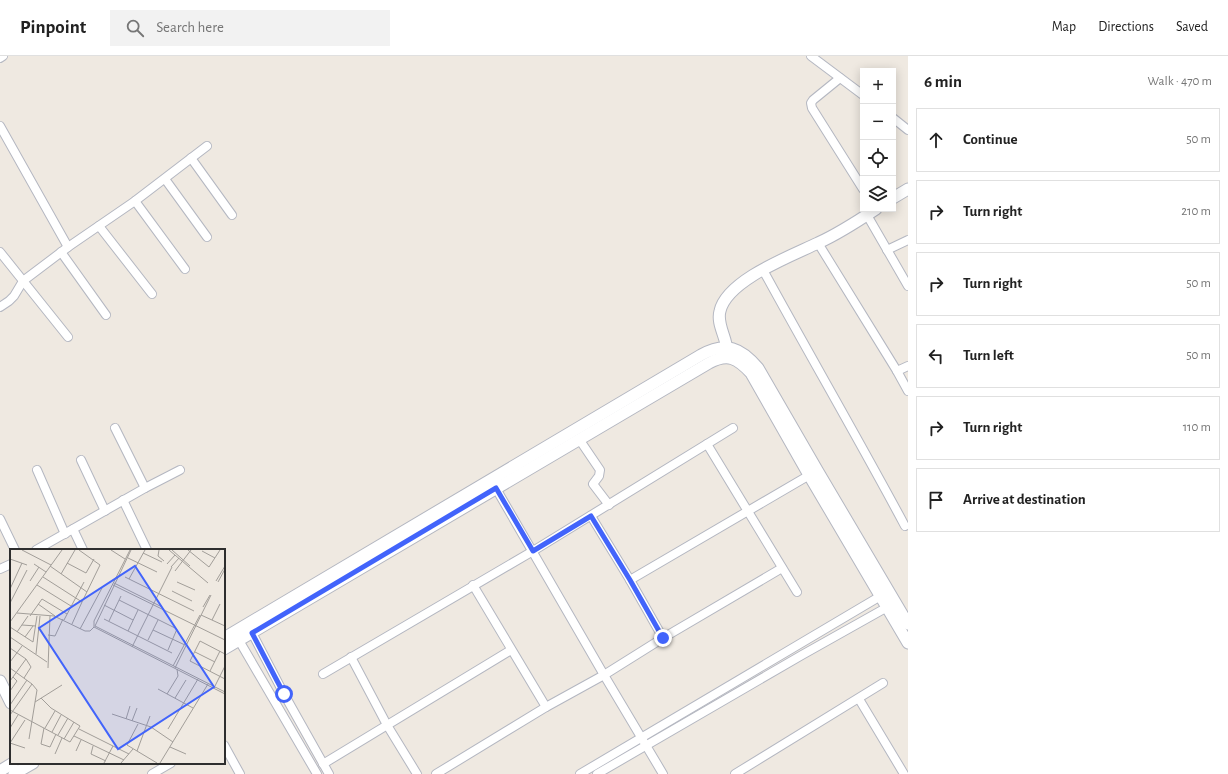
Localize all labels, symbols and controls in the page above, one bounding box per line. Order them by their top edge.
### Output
search box [110,10,390,46]
icon: search [124,17,146,39]
text: Pinpoint [20,18,86,37]
text: Search here [156,20,224,35]
text: Map [1052,20,1076,34]
text: Directions [1098,20,1154,34]
text: Saved [1176,20,1208,34]
map controls [860,68,896,212]
button: + [860,68,896,104]
text: 6 min [924,73,962,90]
text: Walk · 470 m [1148,75,1212,88]
button: − [860,104,896,140]
icon: ahead [925,129,947,151]
text: Continue [963,132,1018,147]
text: 50 m [1186,133,1211,146]
button: locate [860,140,896,176]
button: layers [860,176,896,212]
icon: right [925,201,947,223]
text: Turn right [963,204,1022,219]
text: 210 m [1181,205,1211,218]
icon: right [925,273,947,295]
text: Turn right [963,276,1022,291]
text: 50 m [1186,277,1211,290]
icon: left [925,345,947,367]
text: Turn left [963,348,1014,363]
text: 50 m [1186,349,1211,362]
icon: right [925,417,947,439]
text: Turn right [963,420,1022,435]
text: 110 m [1183,421,1211,434]
icon: arrive [925,489,947,511]
text: Arrive at destination [963,492,1086,507]
inset map [10,549,225,764]
route end [654,629,672,647]
route start [275,685,293,703]

